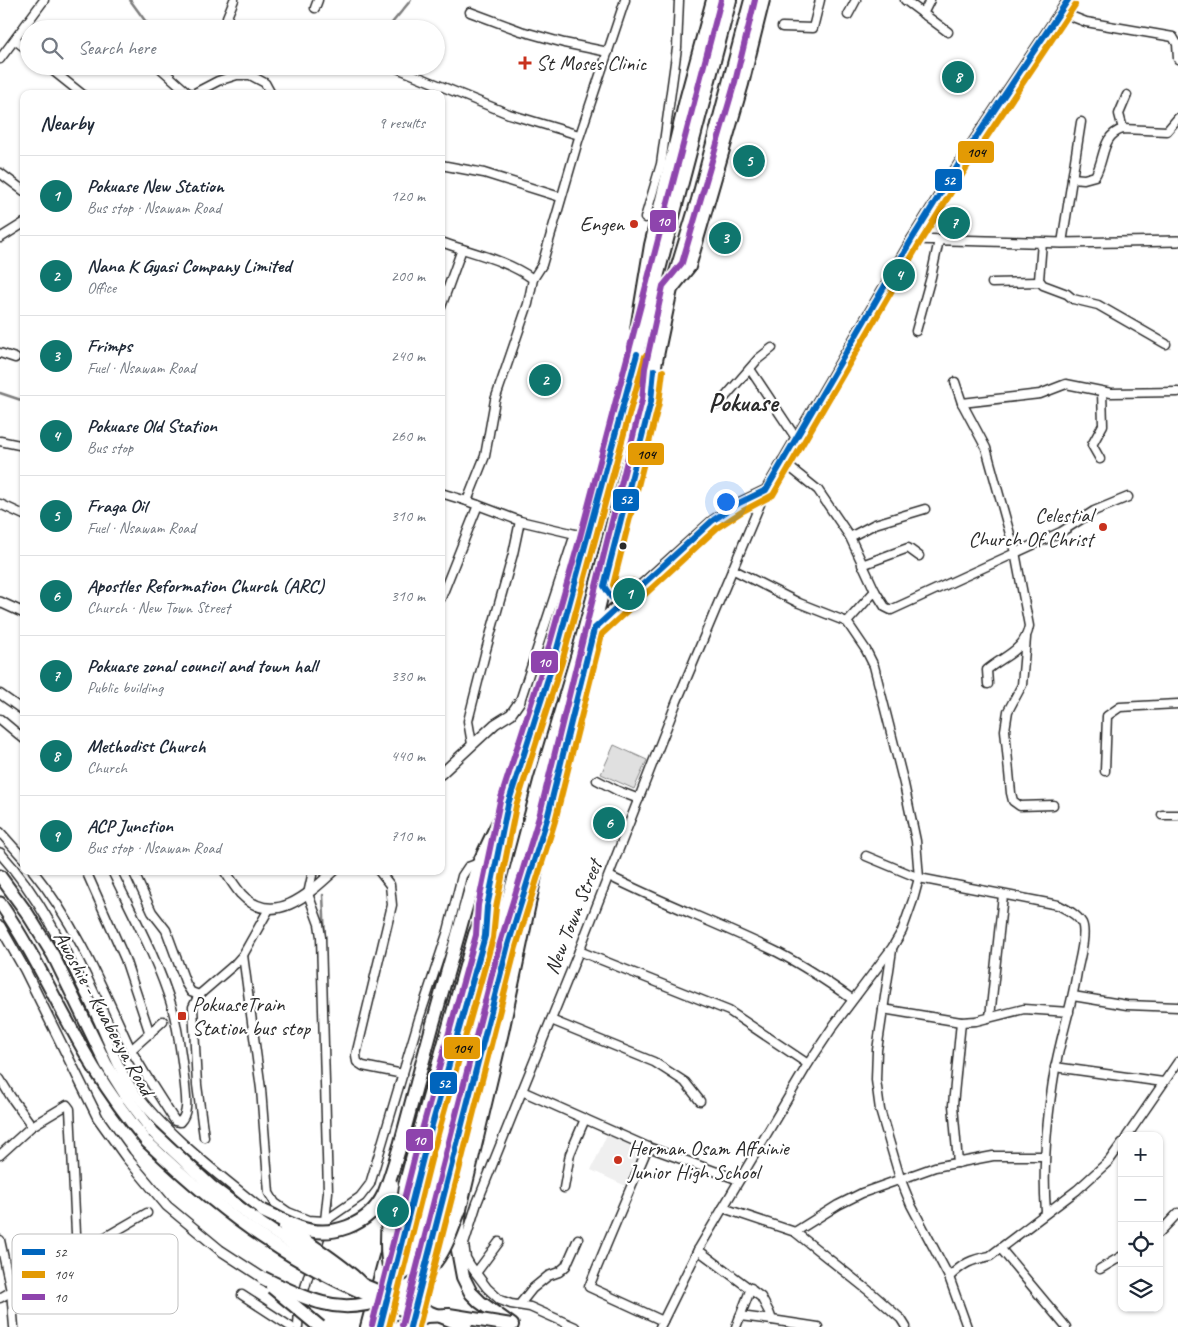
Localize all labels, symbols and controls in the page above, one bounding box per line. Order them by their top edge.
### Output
search box [20,20,445,75]
icon: search [38,34,66,62]
text: Search here [78,36,155,60]
place label: St Moses Clinic [536,50,647,76]
marker: St Moses Clinic [518,56,532,70]
pin: 8 [942,58,974,96]
text: Nearby [40,110,93,136]
text: 9 results [378,113,425,133]
line badge: 104 [957,140,995,164]
pin: 5 [733,142,765,180]
text: 104 [967,144,987,161]
line badge: 52 [934,168,963,192]
text: 52 [943,172,957,189]
text: Pokuase New Station [87,174,224,198]
text: 1 [52,186,60,206]
text: 120 m [391,186,425,206]
text: Bus stop · Nsawam Road [87,198,221,218]
pin: 7 [938,204,970,242]
line badge: 10 [649,209,677,233]
place label: Engen [580,211,626,237]
text: 10 [657,213,671,230]
marker: Engen [628,218,640,230]
pin: 3 [709,219,741,257]
text: Nana K Gyasi Company Limited [87,254,291,278]
pin: 4 [883,256,915,294]
text: 2 [52,266,60,286]
text: 200 m [391,266,425,286]
text: Office [87,278,116,298]
text: Frimps [87,334,132,358]
text: 3 [52,346,60,366]
text: 240 m [391,346,425,366]
text: Fuel · Nsawam Road [87,358,196,378]
pin: 2 [529,361,561,399]
district label: Pokuase [709,386,780,419]
text: Pokuase Old Station [87,414,217,438]
text: 4 [52,426,60,446]
text: 260 m [391,426,425,446]
text: Bus stop [87,438,133,458]
line badge: 104 [627,442,665,466]
text: 104 [637,446,657,463]
line badge: 52 [612,488,640,512]
your location [713,489,739,515]
text: 52 [620,491,634,508]
text: Fraga Oil [87,494,147,518]
place label: Celestial Church Of Christ [969,502,1096,552]
text: 5 [53,506,59,526]
text: 310 m [391,506,425,526]
text: Fuel · Nsawam Road [87,518,196,538]
marker: Celestial Church Of Christ [1097,521,1109,533]
unlabelled marker [618,541,628,551]
text: Apostles Reformation Church (ARC) [87,574,324,598]
pin: 1 [613,575,645,613]
text: 6 [52,586,60,606]
text: 310 m [391,586,425,606]
text: Church · New Town Street [87,598,230,618]
line badge: 10 [530,650,559,674]
text: Pokuase zonal council and town hall [87,654,317,678]
text: 10 [538,654,552,671]
text: 7 [52,666,60,686]
text: 330 m [391,666,425,686]
text: Public building [87,678,163,698]
text: Methodist Church [87,734,205,758]
text: 8 [52,746,60,766]
text: 440 m [391,746,425,766]
text: Church [87,758,127,778]
pin: 6 [593,804,625,842]
text: ACP Junction [87,814,173,838]
text: 9 [52,826,60,846]
text: 710 m [391,826,425,846]
text: Bus stop · Nsawam Road [87,838,221,858]
street label: New Town Street [538,853,609,978]
street label: Awoshie - Kwabenya Road [48,926,162,1103]
place label: PokuaseTrain Station bus stop [192,991,311,1041]
marker: PokuaseTrain Station bus stop [176,1010,188,1022]
line badge: 104 [443,1036,481,1060]
text: 104 [453,1040,473,1057]
line badge: 52 [429,1071,458,1095]
text: 52 [438,1075,452,1092]
line badge: 10 [405,1128,434,1152]
text: 10 [413,1132,427,1149]
map controls [1118,1132,1163,1312]
button: + [1118,1132,1163,1177]
place label: Herman Osam Affainie Junior High School [627,1135,791,1185]
marker: Herman Osam Affainie Junior High School [612,1154,624,1166]
button: − [1118,1177,1163,1222]
pin: 9 [377,1192,409,1230]
button: locate [1118,1222,1163,1267]
legend [12,1234,178,1314]
text: 52 [54,1244,68,1261]
text: 104 [54,1266,75,1283]
button: layers [1118,1267,1163,1312]
text: 10 [54,1289,68,1306]

